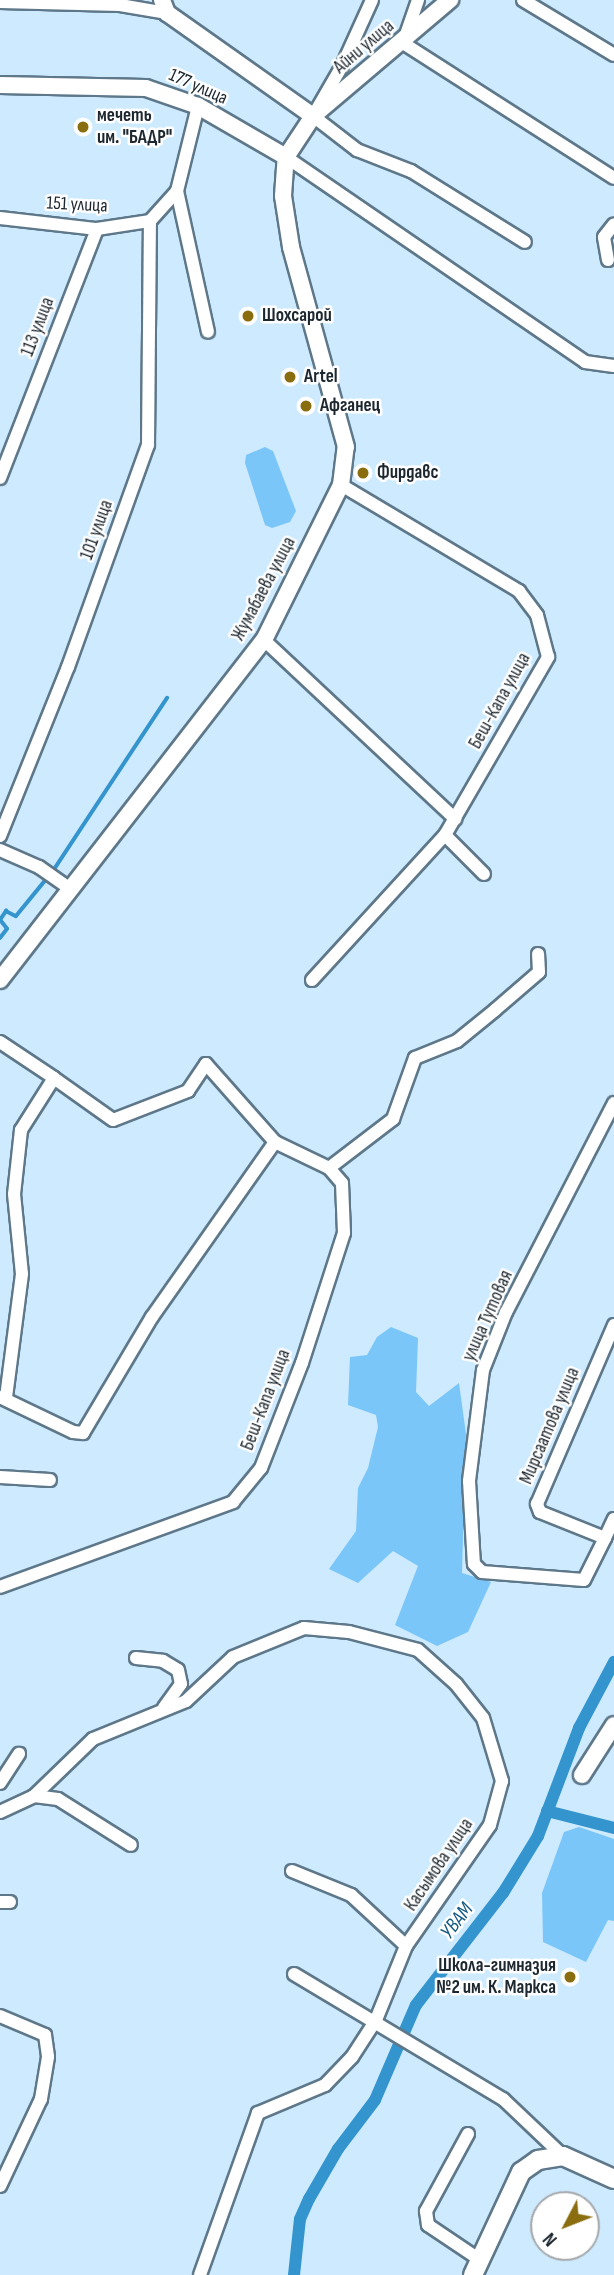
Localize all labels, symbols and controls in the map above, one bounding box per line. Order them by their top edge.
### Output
street label: Айни улица [329,15,399,79]
street label: 177 улица [165,64,231,110]
place label: мечеть им. "БАДР" [97,105,172,149]
marker: мечеть им. "БАДР" [75,119,91,135]
street label: 151 улица [46,192,108,218]
street label: 113 улица [16,294,60,360]
place label: Шохсарой [262,305,332,327]
marker: Шохсарой [240,308,256,324]
place label: Artel [304,366,338,388]
marker: Artel [282,369,298,385]
place label: Афганец [320,395,380,417]
marker: Афганец [298,398,314,414]
place label: Фирдавс [377,462,439,484]
marker: Фирдавс [355,465,371,481]
street label: 101 улица [76,497,118,563]
street label: Жумабаева улица [227,533,301,645]
street label: Беш-Капа улица [464,649,536,753]
street label: улица Тутовая [458,1267,518,1365]
street label: Беш-Капа улица [236,1346,296,1454]
street label: Мирсаатова улица [515,1364,585,1488]
street label: Касымова улица [400,1814,478,1916]
water label: УВАМ [435,1898,479,1944]
place label: Школа-гимназия №2 им. К. Маркса [436,1955,556,1999]
marker: Школа-гимназия №2 им. К. Маркса [562,1969,578,1985]
north arrow [530,2191,600,2261]
text: N [539,2228,562,2251]

